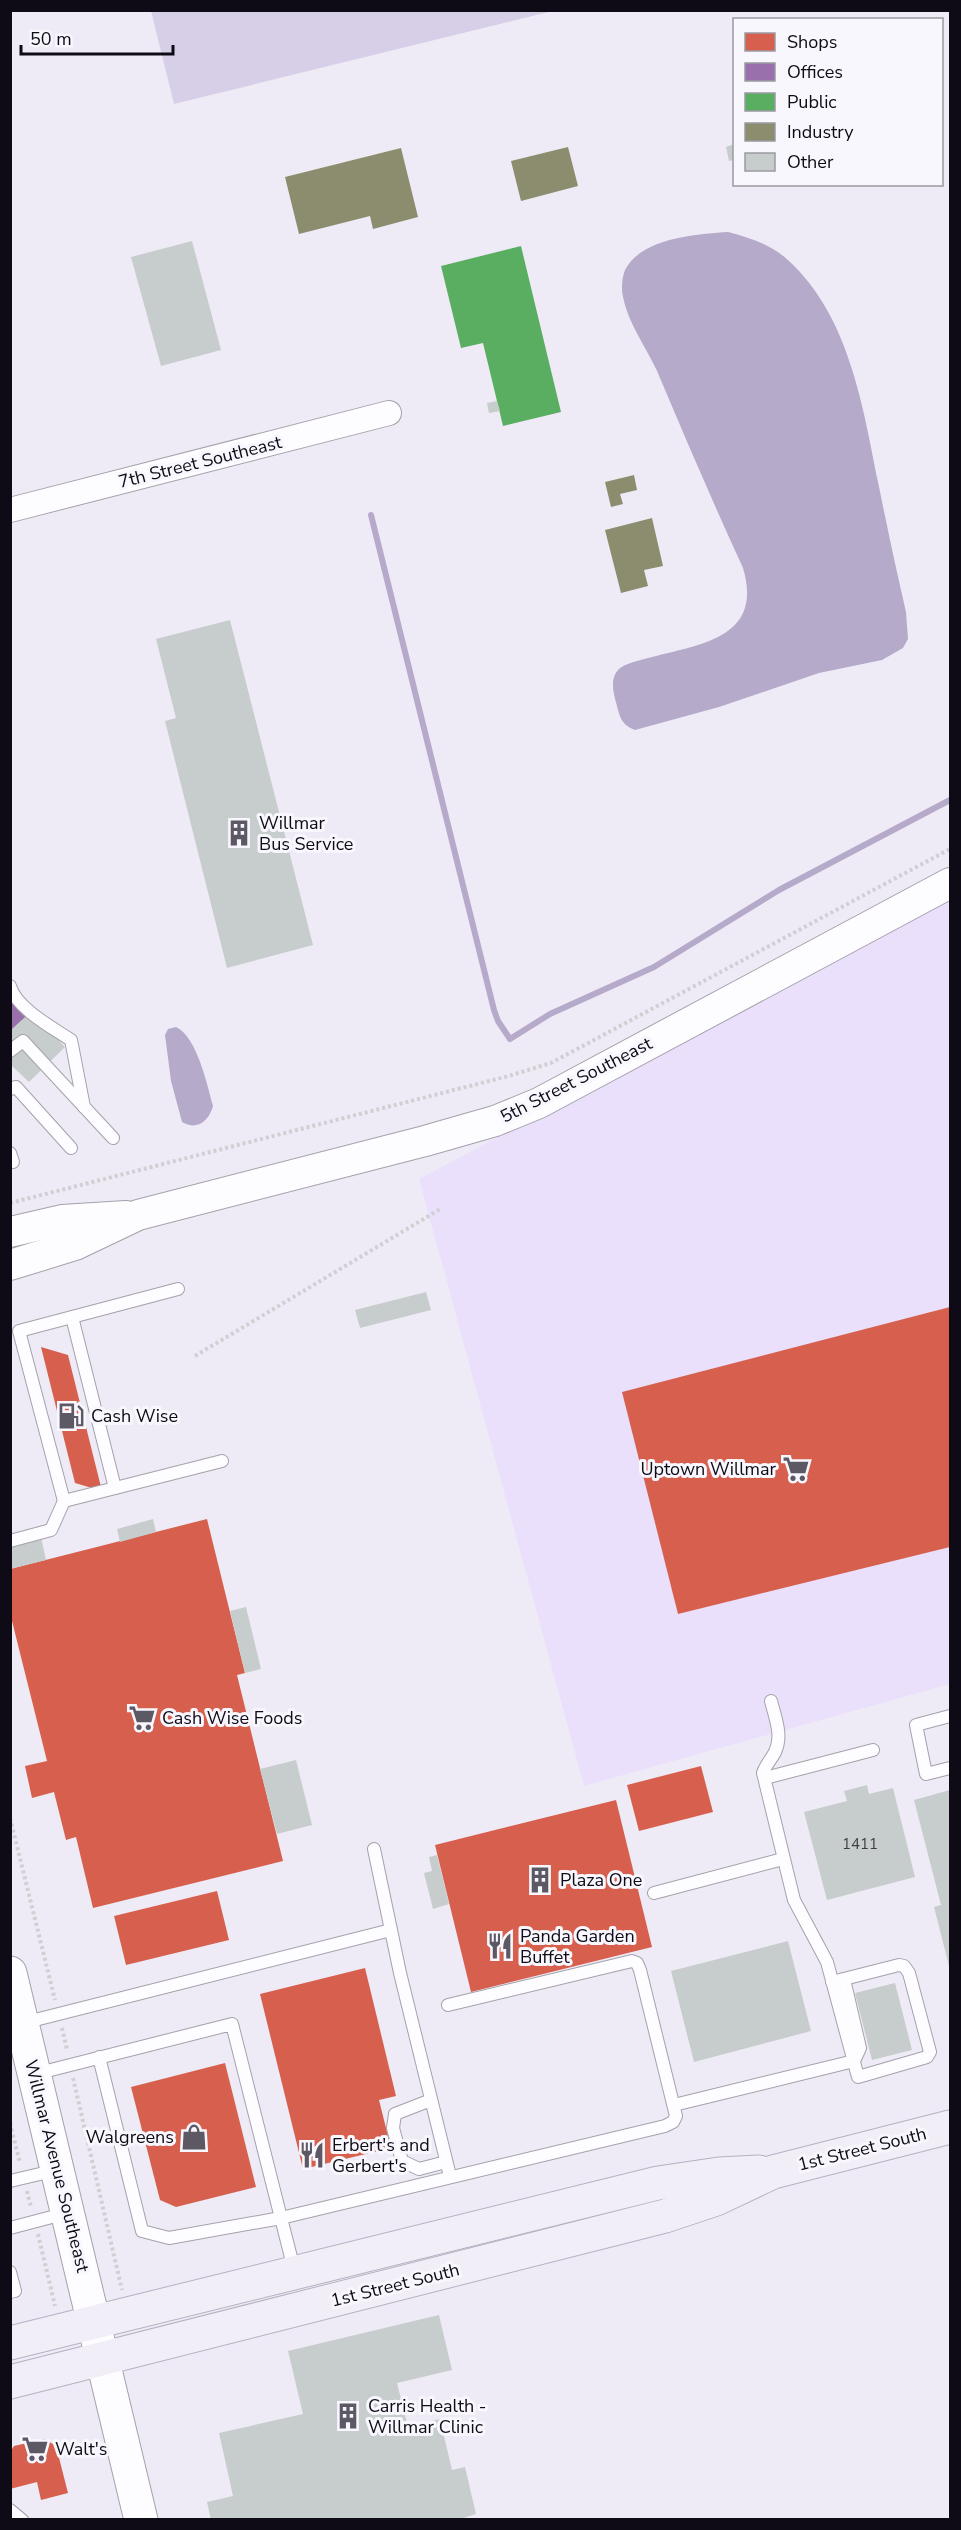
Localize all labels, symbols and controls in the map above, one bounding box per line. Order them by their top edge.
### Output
scale bar [21,18,172,56]
legend [733,18,943,186]
text: 50 m [30,27,72,51]
text: Shops [787,30,837,54]
text: Offices [787,60,843,84]
text: Public [787,90,837,114]
text: Industry [787,120,854,144]
text: Other [787,150,834,174]
street label: 7th Street Southeast [116,430,285,494]
place label: Willmar Bus Service [259,811,353,856]
building icon: Willmar Bus Service [224,818,254,848]
street label: 5th Street Southeast [496,1031,657,1129]
fuel station icon: Cash Wise [56,1401,86,1431]
place label: Cash Wise [91,1404,178,1428]
supermarket icon: Uptown Willmar [781,1454,811,1484]
place label: Uptown Willmar [640,1457,777,1481]
supermarket icon: Cash Wise Foods [127,1703,157,1733]
place label: Cash Wise Foods [162,1706,302,1730]
house number: 1411 [842,1834,878,1854]
building icon: Plaza One [525,1865,555,1895]
place label: Plaza One [560,1868,642,1892]
place label: Panda Garden Buffet [520,1924,635,1969]
restaurant icon: Panda Garden Buffet [485,1931,515,1961]
street label: Willmar Avenue Southeast [19,2057,95,2275]
street label: 1st Street South [795,2121,929,2177]
shop icon: Walgreens [179,2122,209,2152]
place label: Walgreens [86,2125,174,2149]
place label: Erbert's and Gerbert's [332,2133,430,2178]
restaurant icon: Erbert's and Gerbert's [297,2140,327,2170]
street label: 1st Street South [328,2257,462,2313]
place label: Carris Health - Willmar Clinic [368,2394,486,2439]
building icon: Carris Health - Willmar Clinic [333,2401,363,2431]
supermarket icon: Walt's [20,2434,50,2464]
place label: Walt's [55,2437,107,2461]

